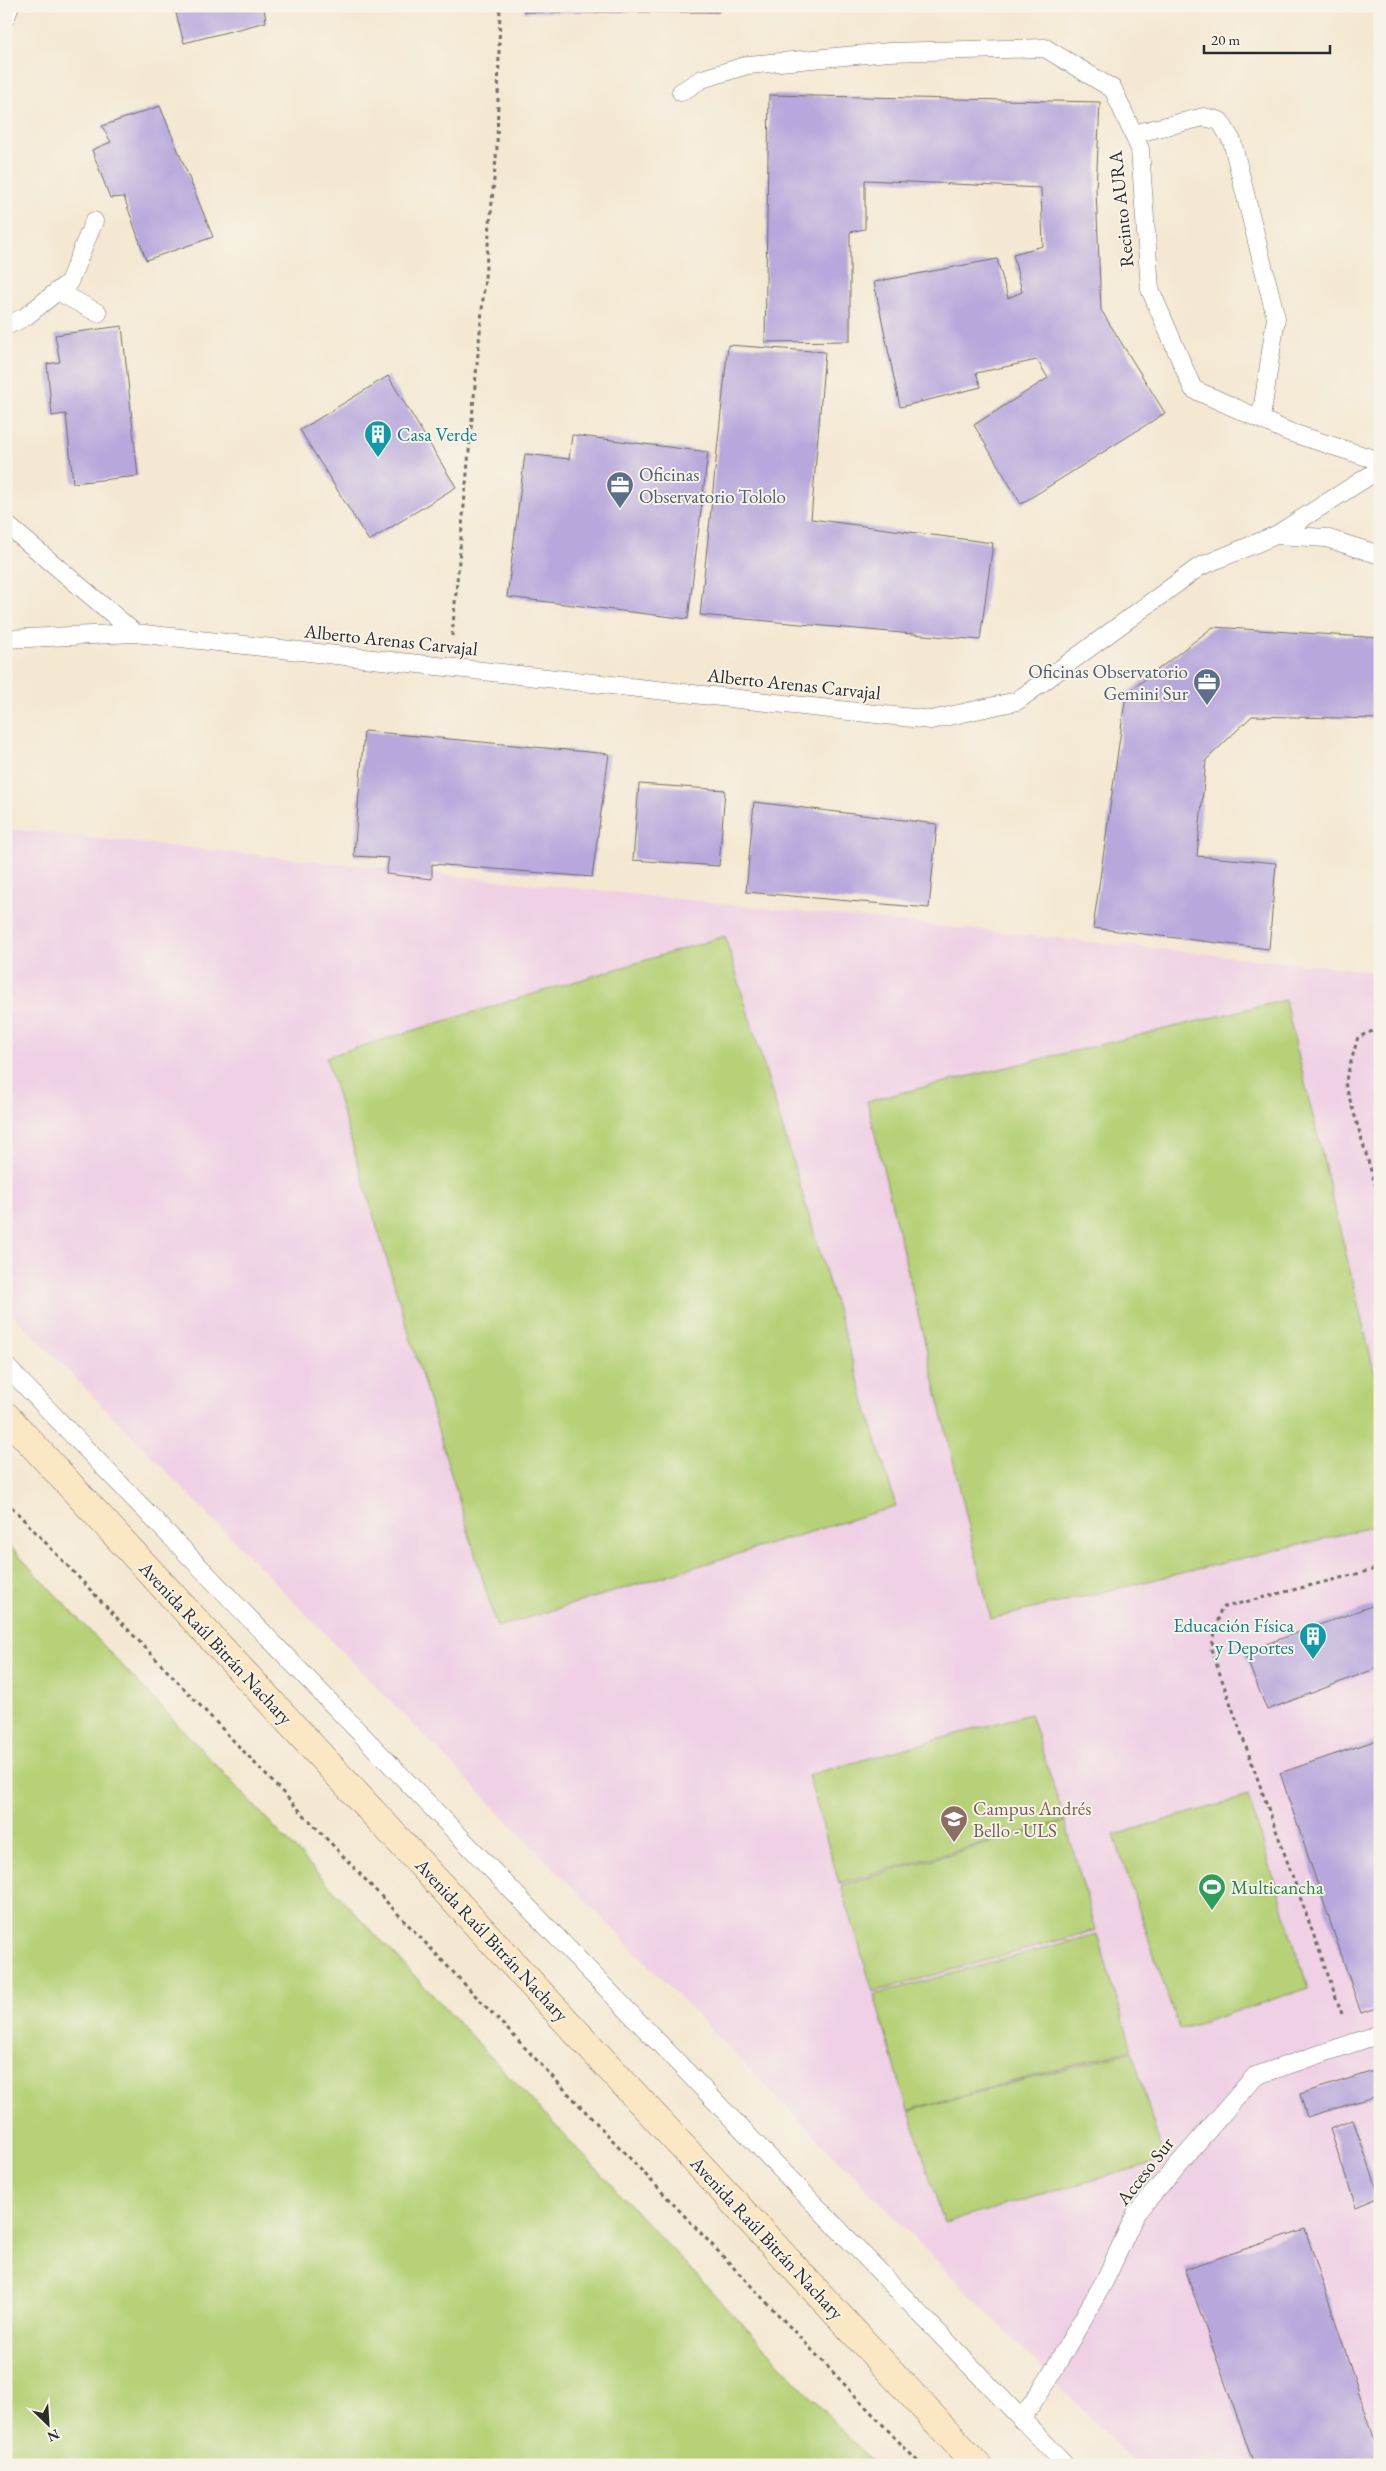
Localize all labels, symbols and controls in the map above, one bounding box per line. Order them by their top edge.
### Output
scale bar [1204,22,1330,54]
text: 20 m [1211,30,1240,49]
street label: Recinto AURA [1102,149,1140,268]
building icon: Casa Verde [363,419,393,458]
place label: Casa Verde [397,422,477,447]
place label: Oficinas Observatorio Tololo [639,462,786,509]
office icon: Oficinas Observatorio Tololo [605,470,635,509]
street label: Alberto Arenas Carvajal [302,618,479,662]
place label: Oficinas Observatorio Gemini Sur [1028,659,1189,706]
street label: Alberto Arenas Carvajal [705,662,882,706]
office icon: Oficinas Observatorio Gemini Sur [1192,667,1222,706]
street label: Avenida Raúl Bitrán Nachary [133,1555,299,1730]
place label: Educación Física y Deportes [1173,1613,1294,1660]
building icon: Educación Física y Deportes [1298,1621,1328,1660]
place label: Campus Andrés Bello - ULS [973,1796,1091,1843]
school or university icon: Campus Andrés Bello - ULS [939,1804,969,1843]
street label: Avenida Raúl Bitrán Nachary [409,1852,575,2027]
sports icon: Multicancha [1197,1872,1227,1911]
place label: Multicancha [1231,1875,1324,1900]
street label: Acceso Sur [1110,2131,1180,2211]
street label: Avenida Raúl Bitrán Nachary [684,2150,850,2325]
north arrow [22,2398,72,2448]
text: N [44,2425,62,2447]

